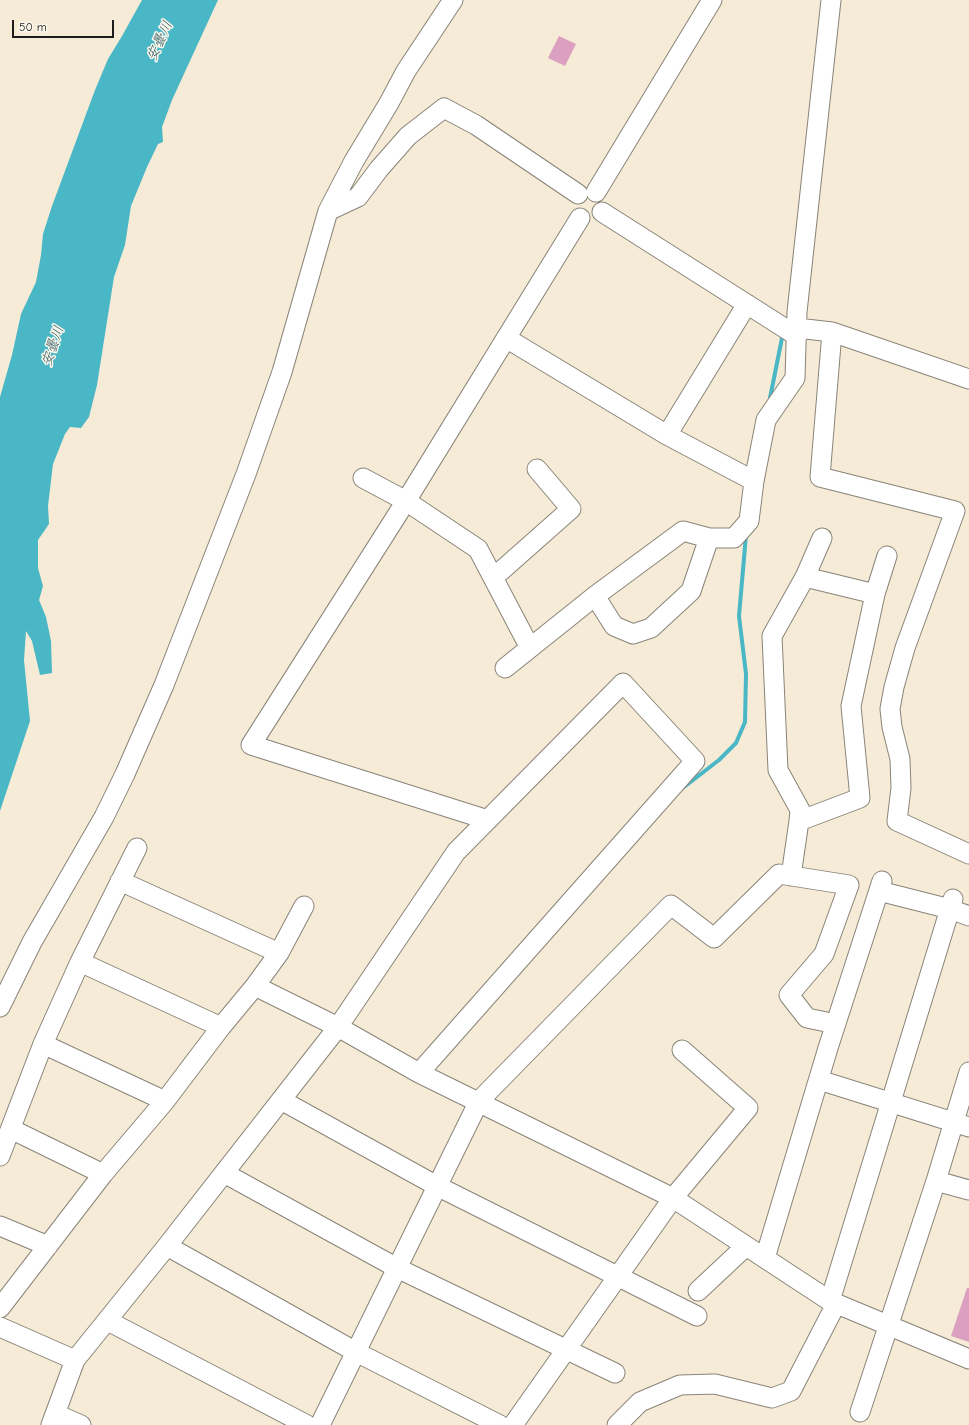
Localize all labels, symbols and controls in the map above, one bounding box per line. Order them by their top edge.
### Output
scale bar [14,12,116,38]
water label: 安曇川 [144,18,176,64]
text: 50 m [19,20,47,34]
water label: 安曇川 [38,323,68,369]

